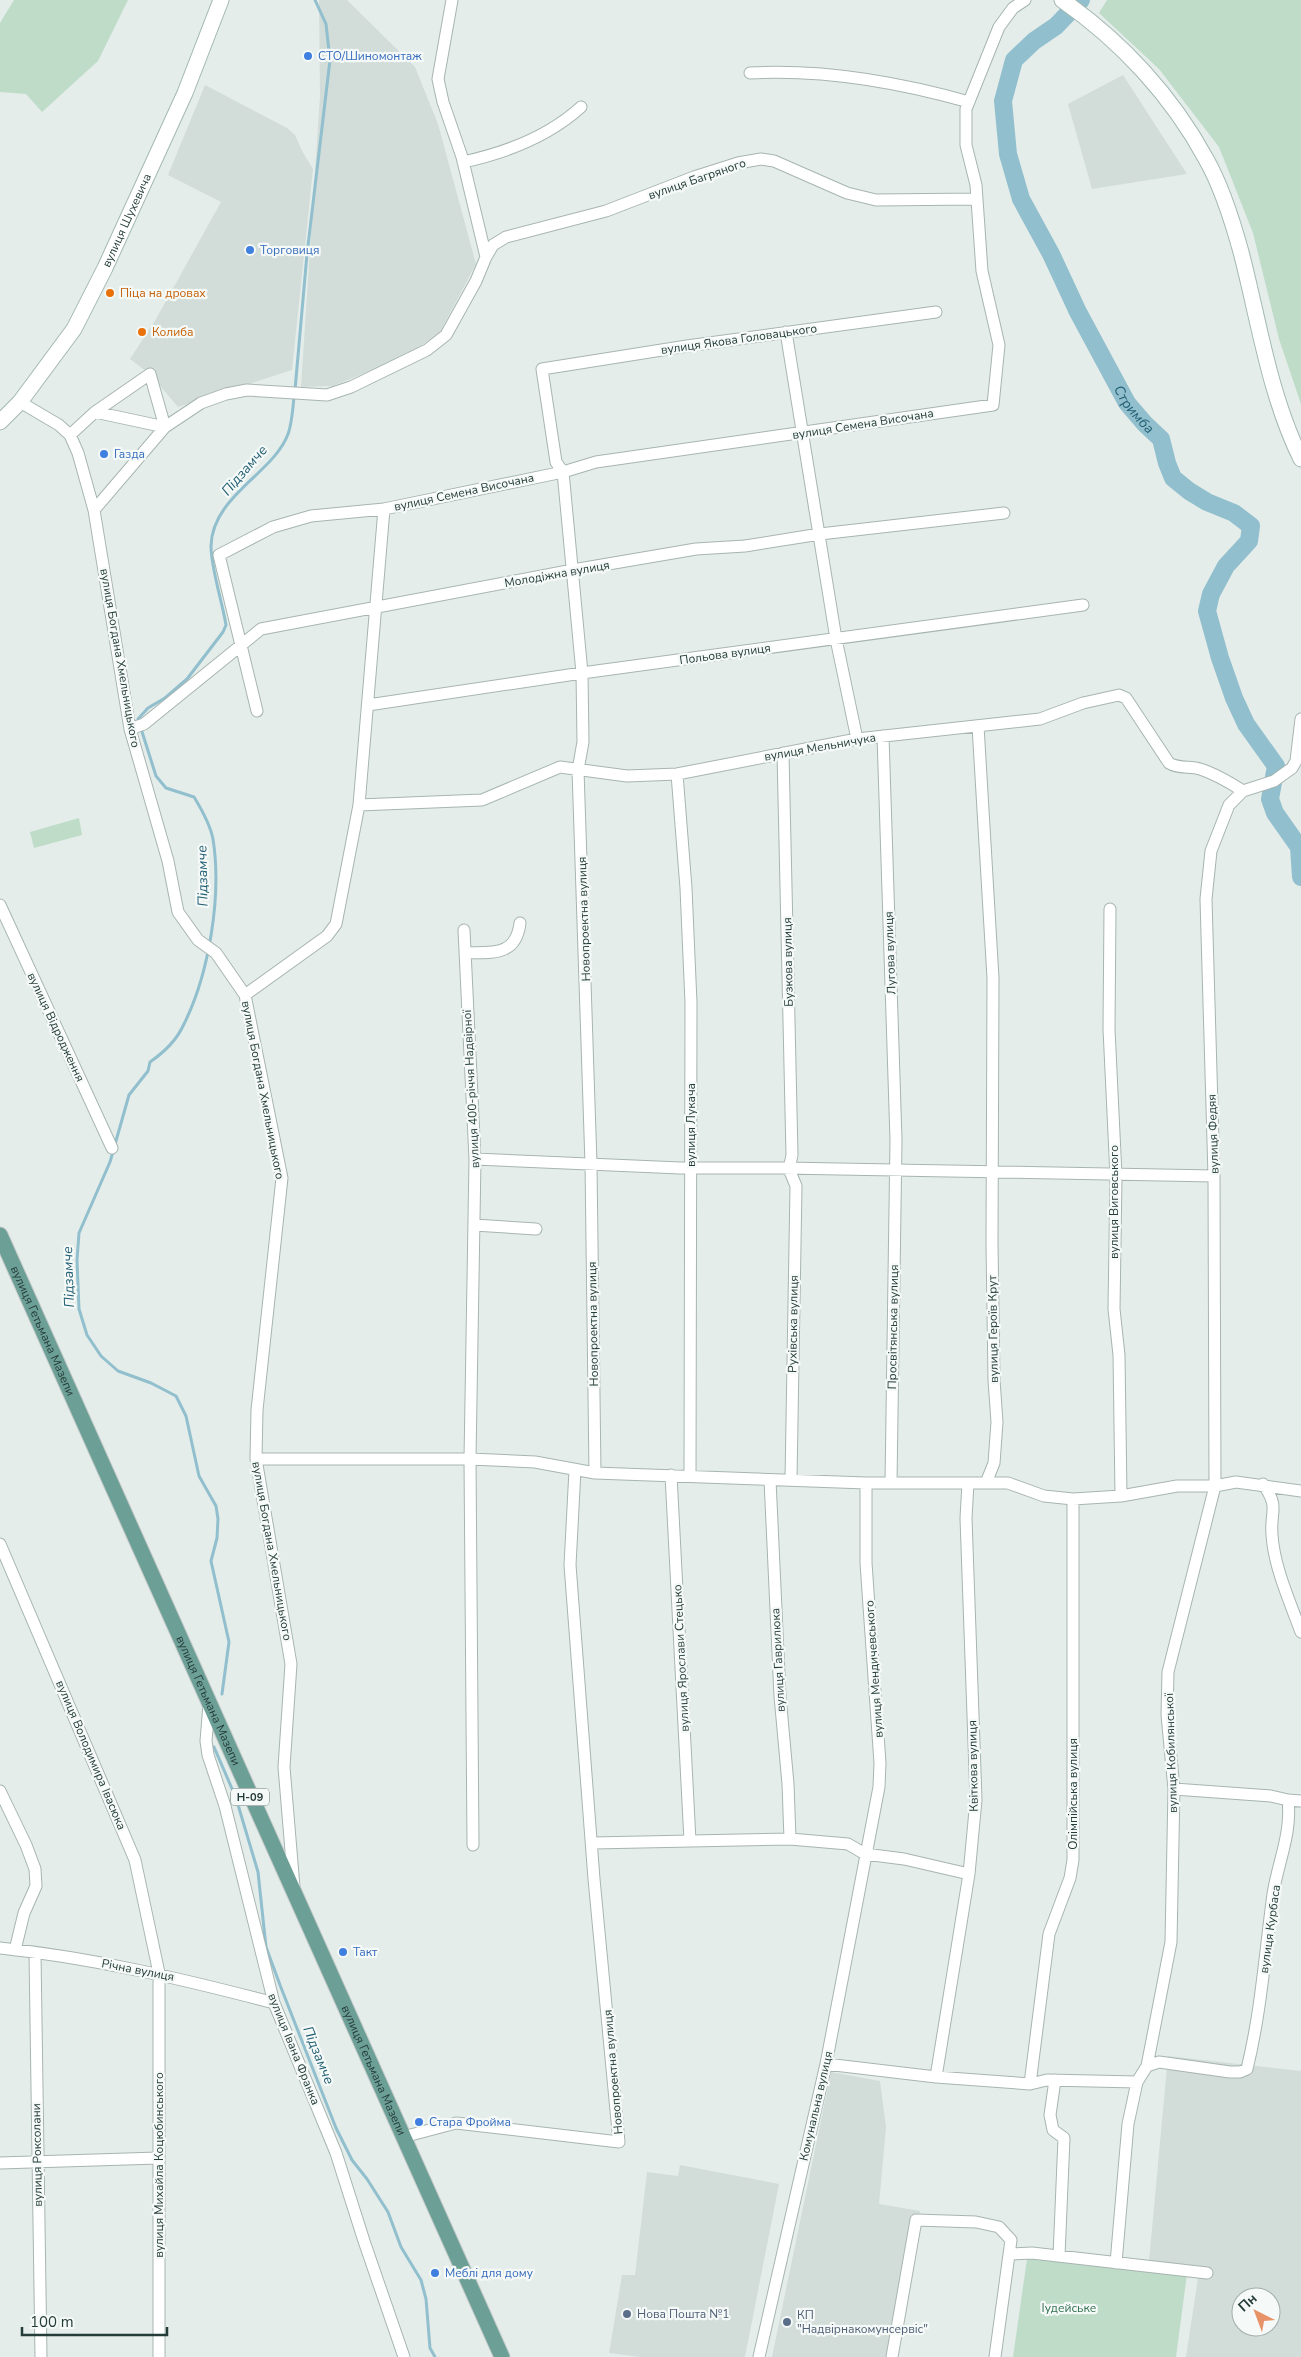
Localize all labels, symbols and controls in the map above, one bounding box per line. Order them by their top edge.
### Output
place label: СТО/Шиномонтаж [318,48,422,64]
marker: СТО/Шиномонтаж [302,50,314,62]
street label: вулиця Багряного [646,155,748,203]
street label: вулиця Шухевича [98,171,155,270]
place label: Торговиця [260,242,319,258]
marker: Торговиця [244,244,256,256]
place label: Піца на дровах [120,285,206,301]
marker: Піца на дровах [104,287,116,299]
street label: вулиця Якова Головацького [660,320,818,358]
place label: Колиба [152,324,193,340]
marker: Колиба [136,326,148,338]
water label: Стримба [1109,382,1158,438]
street label: вулиця Семена Височана [791,405,935,443]
water label: Підзамче [217,441,272,500]
place label: Газда [114,446,145,462]
marker: Газда [98,448,110,460]
street label: вулиця Семена Височана [393,469,535,515]
street label: Молодіжна вулиця [503,557,611,591]
street label: вулиця Богдана Хмельницького [96,567,144,749]
street label: Польова вулиця [678,640,772,668]
street label: вулиця Мельничука [763,729,877,765]
water label: Підзамче [192,845,213,907]
street label: Новопроектна вулиця [574,856,594,982]
street label: Лугова вулиця [881,911,899,995]
street label: Бузкова вулиця [779,917,797,1007]
street label: вулиця Відродження [24,970,88,1084]
street label: вулиця Богдана Хмельницького [238,999,288,1181]
street label: вулиця 400-річчя Надвірної [459,1008,483,1169]
street label: вулиця Лукача [683,1083,699,1167]
street label: вулиця Федяя [1204,1094,1222,1174]
street label: вулиця Виговського [1106,1145,1122,1259]
water label: Підзамче [58,1246,79,1308]
street label: Новопроектна вулиця [584,1261,602,1387]
street label: вулиця Гетьмана Мазепи [7,1263,79,1398]
street label: Просвітянська вулиця [884,1264,902,1390]
street label: вулиця Героїв Крут [984,1274,1002,1383]
street label: Рухівська вулиця [784,1275,802,1373]
street label: вулиця Богдана Хмельницького [248,1460,296,1642]
street label: вулиця Ярослави Стецько [669,1584,693,1732]
street label: вулиця Мендичевського [861,1599,887,1738]
street label: вулиця Гаврилюка [767,1608,789,1712]
street label: вулиця Гетьмана Мазепи [172,1633,244,1768]
street label: вулиця Володимира Івасюка [52,1678,130,1832]
street label: вулиця Кобилянської [1161,1692,1181,1813]
street label: Квіткова вулиця [964,1720,982,1812]
street label: Олімпійська вулиця [1065,1738,1081,1850]
road number: Н-09 [231,1788,269,1805]
street label: вулиця Курбаса [1256,1884,1284,1974]
place label: Такт [353,1944,378,1960]
marker: Такт [337,1946,349,1958]
street label: Річна вулиця [100,1955,176,1985]
street label: вулиця Івана Франка [264,1991,324,2107]
street label: вулиця Гетьмана Мазепи [338,2003,410,2138]
street label: Новопроектна вулиця [600,2009,626,2135]
water label: Підзамче [298,2023,339,2088]
street label: Комунальна вулиця [796,2050,836,2162]
street label: вулиця Михайла Коцюбинського [151,2072,167,2258]
street label: вулиця Роксолани [28,2103,46,2207]
place label: Стара Фройма [429,2114,511,2130]
marker: Стара Фройма [413,2116,425,2128]
place label: Меблі для дому [445,2265,534,2281]
marker: Меблі для дому [429,2267,441,2279]
north arrow [1231,2287,1281,2337]
text: Пн [1234,2289,1261,2316]
park label: Іудейське [1042,2300,1096,2316]
scale bar [22,2304,168,2336]
place label: Нова Пошта №1 [637,2306,730,2322]
place label: КП "Надвірнакомунсервіс" [797,2307,928,2337]
marker: Нова Пошта №1 [621,2308,633,2320]
text: 100 m [30,2312,74,2332]
marker: КП "Надвірнакомунсервіс" [781,2316,793,2328]

